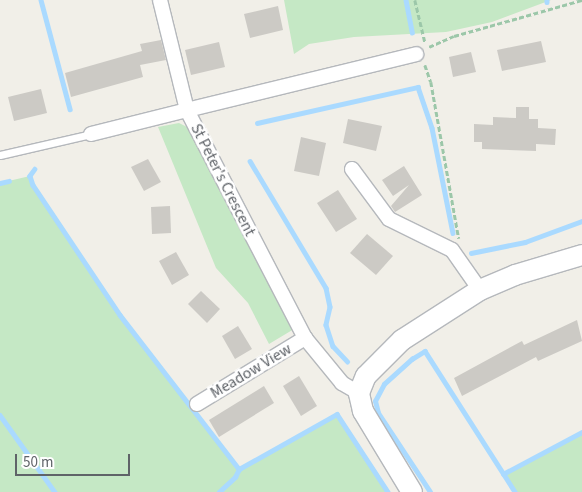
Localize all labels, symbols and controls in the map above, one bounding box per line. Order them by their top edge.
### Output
street label: St Peter's Crescent [186,121,260,239]
street label: Meadow View [207,339,295,403]
scale bar [18,444,132,476]
text: 50 m [23,452,53,473]

